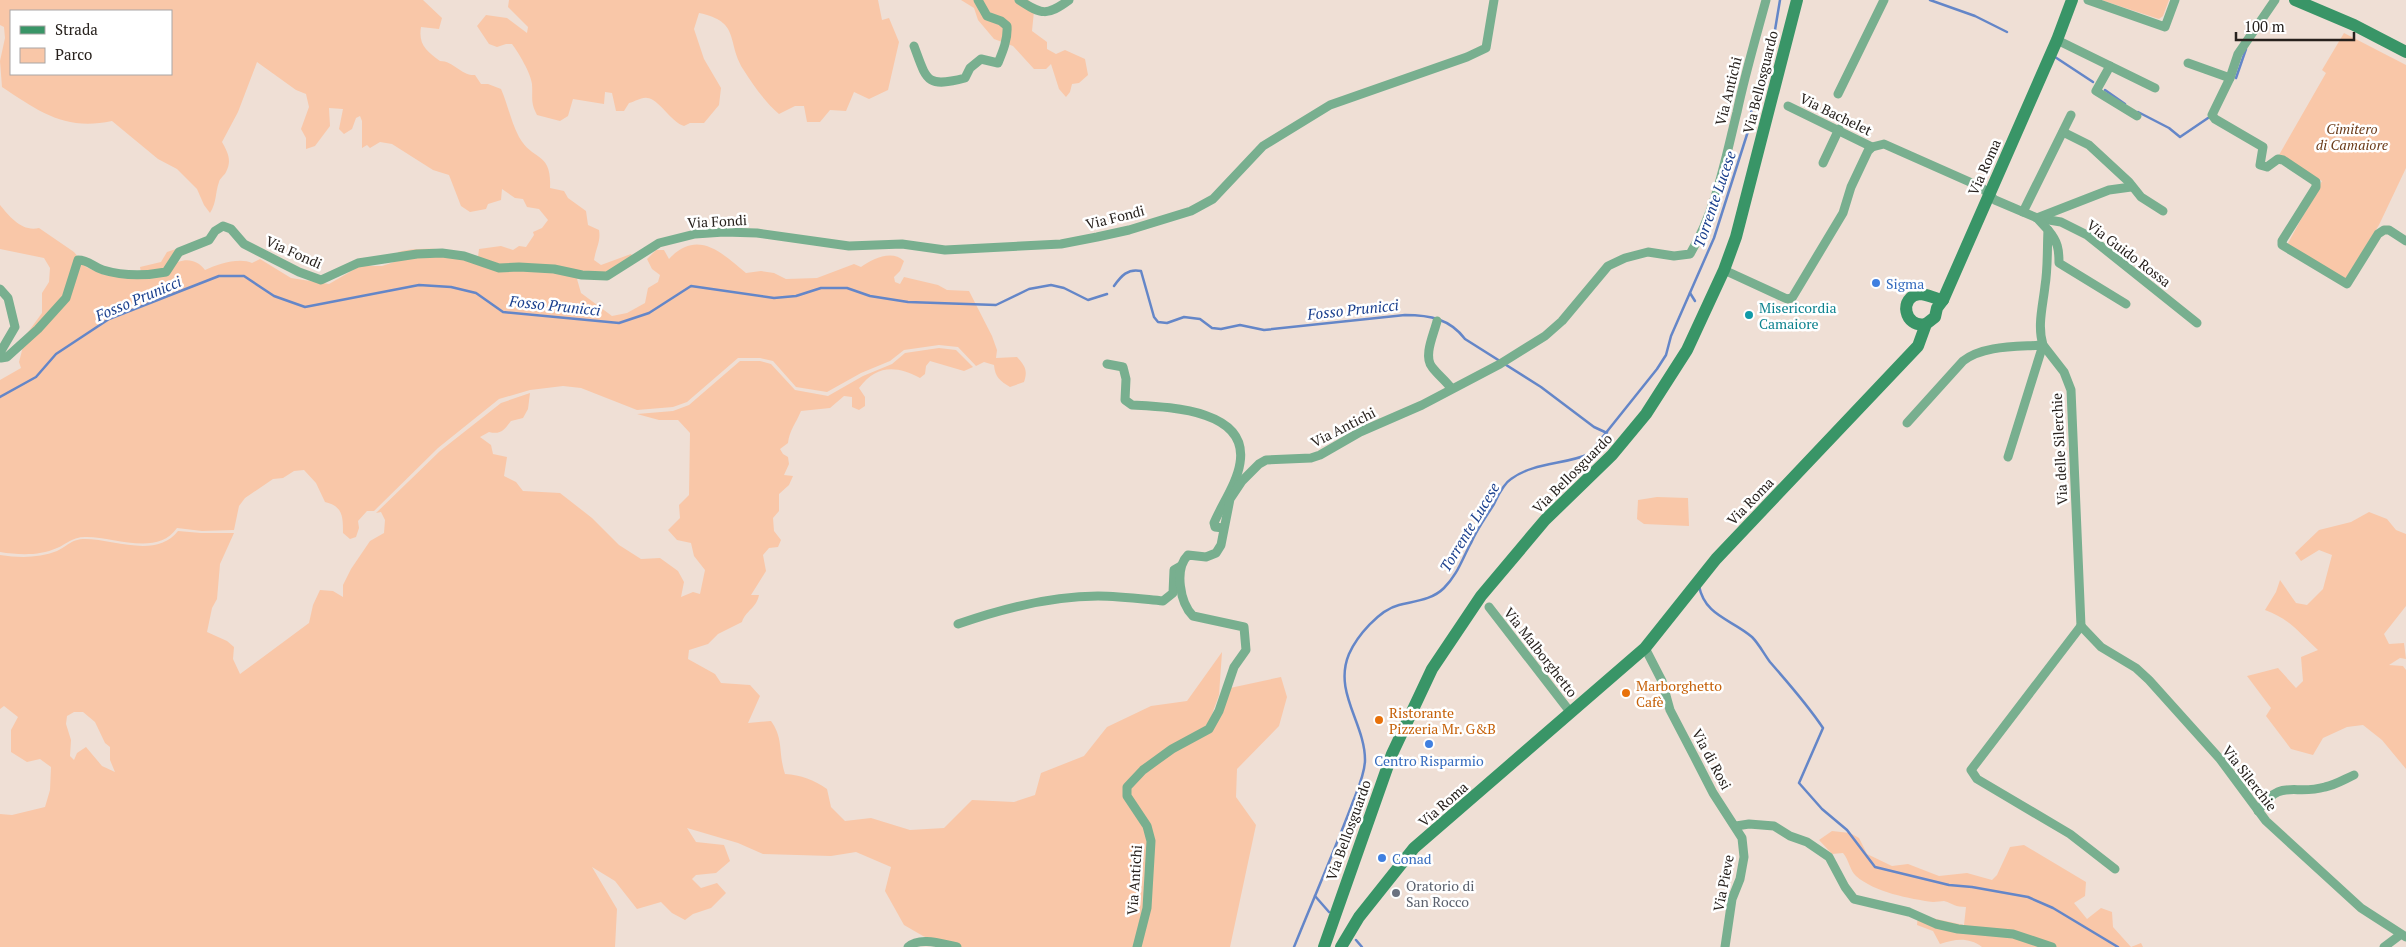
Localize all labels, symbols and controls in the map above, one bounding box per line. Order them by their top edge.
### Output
legend [10,10,172,75]
scale bar [2236,10,2354,42]
text: 100 m [2244,16,2285,36]
text: Strada [55,19,98,39]
street label: Via Bellosguardo [1738,28,1782,135]
text: Parco [55,44,92,64]
street label: Via Antichi [1710,55,1746,127]
street label: Via Bachelet [1797,88,1876,140]
park label: Cimitero di Camaiore [2316,119,2389,154]
street label: Via Roma [1963,136,2005,198]
water label: Torrente Lucese [1688,148,1740,250]
street label: Via Fondi [1084,201,1146,233]
street label: Via Fondi [687,210,747,232]
street label: Via Guido Rossa [2083,215,2175,291]
street label: Via Fondi [263,231,325,273]
water label: Fosso Prunicci [91,271,185,325]
place label: Sigma [1886,274,1924,293]
marker: Sigma [1870,277,1882,289]
water label: Fosso Prunicci [507,290,602,320]
water label: Fosso Prunicci [1305,294,1400,324]
place label: Misericordia Camaiore [1759,298,1837,333]
marker: Misericordia Camaiore [1743,309,1755,321]
street label: Via delle Silerchie [2047,392,2071,506]
street label: Via Antichi [1307,403,1379,451]
street label: Via Bellosguardo [1528,429,1616,517]
street label: Via Roma [1722,473,1778,529]
water label: Torrente Lucese [1434,478,1504,575]
street label: Via Malborghetto [1500,603,1582,701]
place label: Marborghetto Cafè [1636,676,1722,711]
marker: Marborghetto Cafè [1620,687,1632,699]
place label: Ristorante Pizzeria Mr. G&B [1389,703,1496,738]
marker: Ristorante Pizzeria Mr. G&B [1373,714,1385,726]
street label: Via di Rosi [1688,725,1736,793]
marker: Centro Risparmio [1423,738,1435,750]
street label: Via Silerchie [2218,741,2282,815]
place label: Centro Risparmio [1374,751,1484,770]
street label: Via Bellosguardo [1321,777,1375,883]
street label: Via Roma [1414,777,1472,831]
street label: Via Antichi [1122,844,1146,916]
place label: Conad [1392,849,1432,868]
marker: Conad [1376,852,1388,864]
street label: Via Pieve [1708,853,1738,913]
place label: Oratorio di San Rocco [1406,876,1474,911]
marker: Oratorio di San Rocco [1390,887,1402,899]

